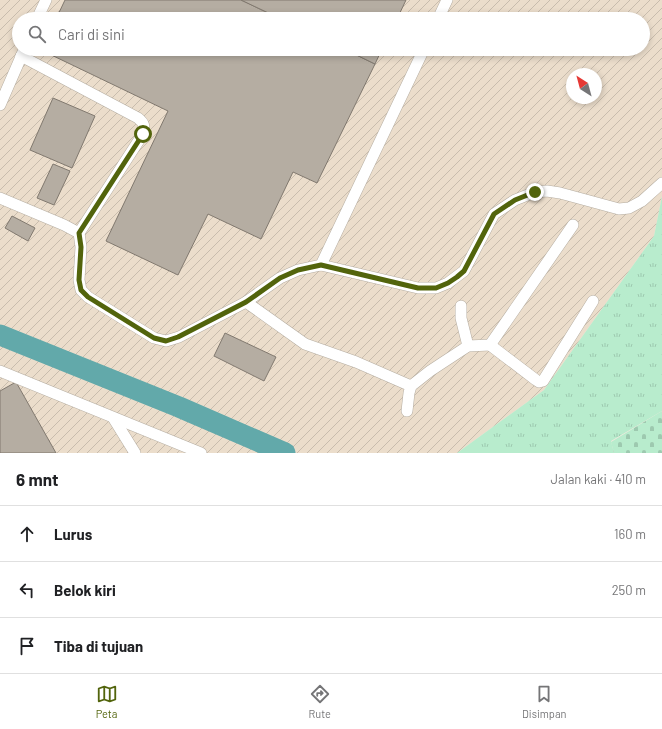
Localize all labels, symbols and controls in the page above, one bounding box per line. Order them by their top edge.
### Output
search box [12,12,650,56]
icon: search [26,23,48,45]
text: Cari di sini [58,25,125,43]
north arrow [566,68,602,104]
route start [134,125,152,143]
route end [526,183,544,201]
text: 6 mnt [16,469,58,489]
text: Jalan kaki · 410 m [551,471,646,487]
icon: ahead [16,523,38,545]
text: Lurus [54,525,92,543]
text: 160 m [614,526,646,542]
icon: left [16,579,38,601]
text: Belok kiri [54,581,116,599]
text: 250 m [612,582,646,598]
icon: arrive [16,635,38,657]
text: Tiba di tujuan [54,637,143,655]
tab: Peta [96,683,118,720]
tab: Rute [309,683,331,720]
tab: Disimpan [522,683,566,720]

